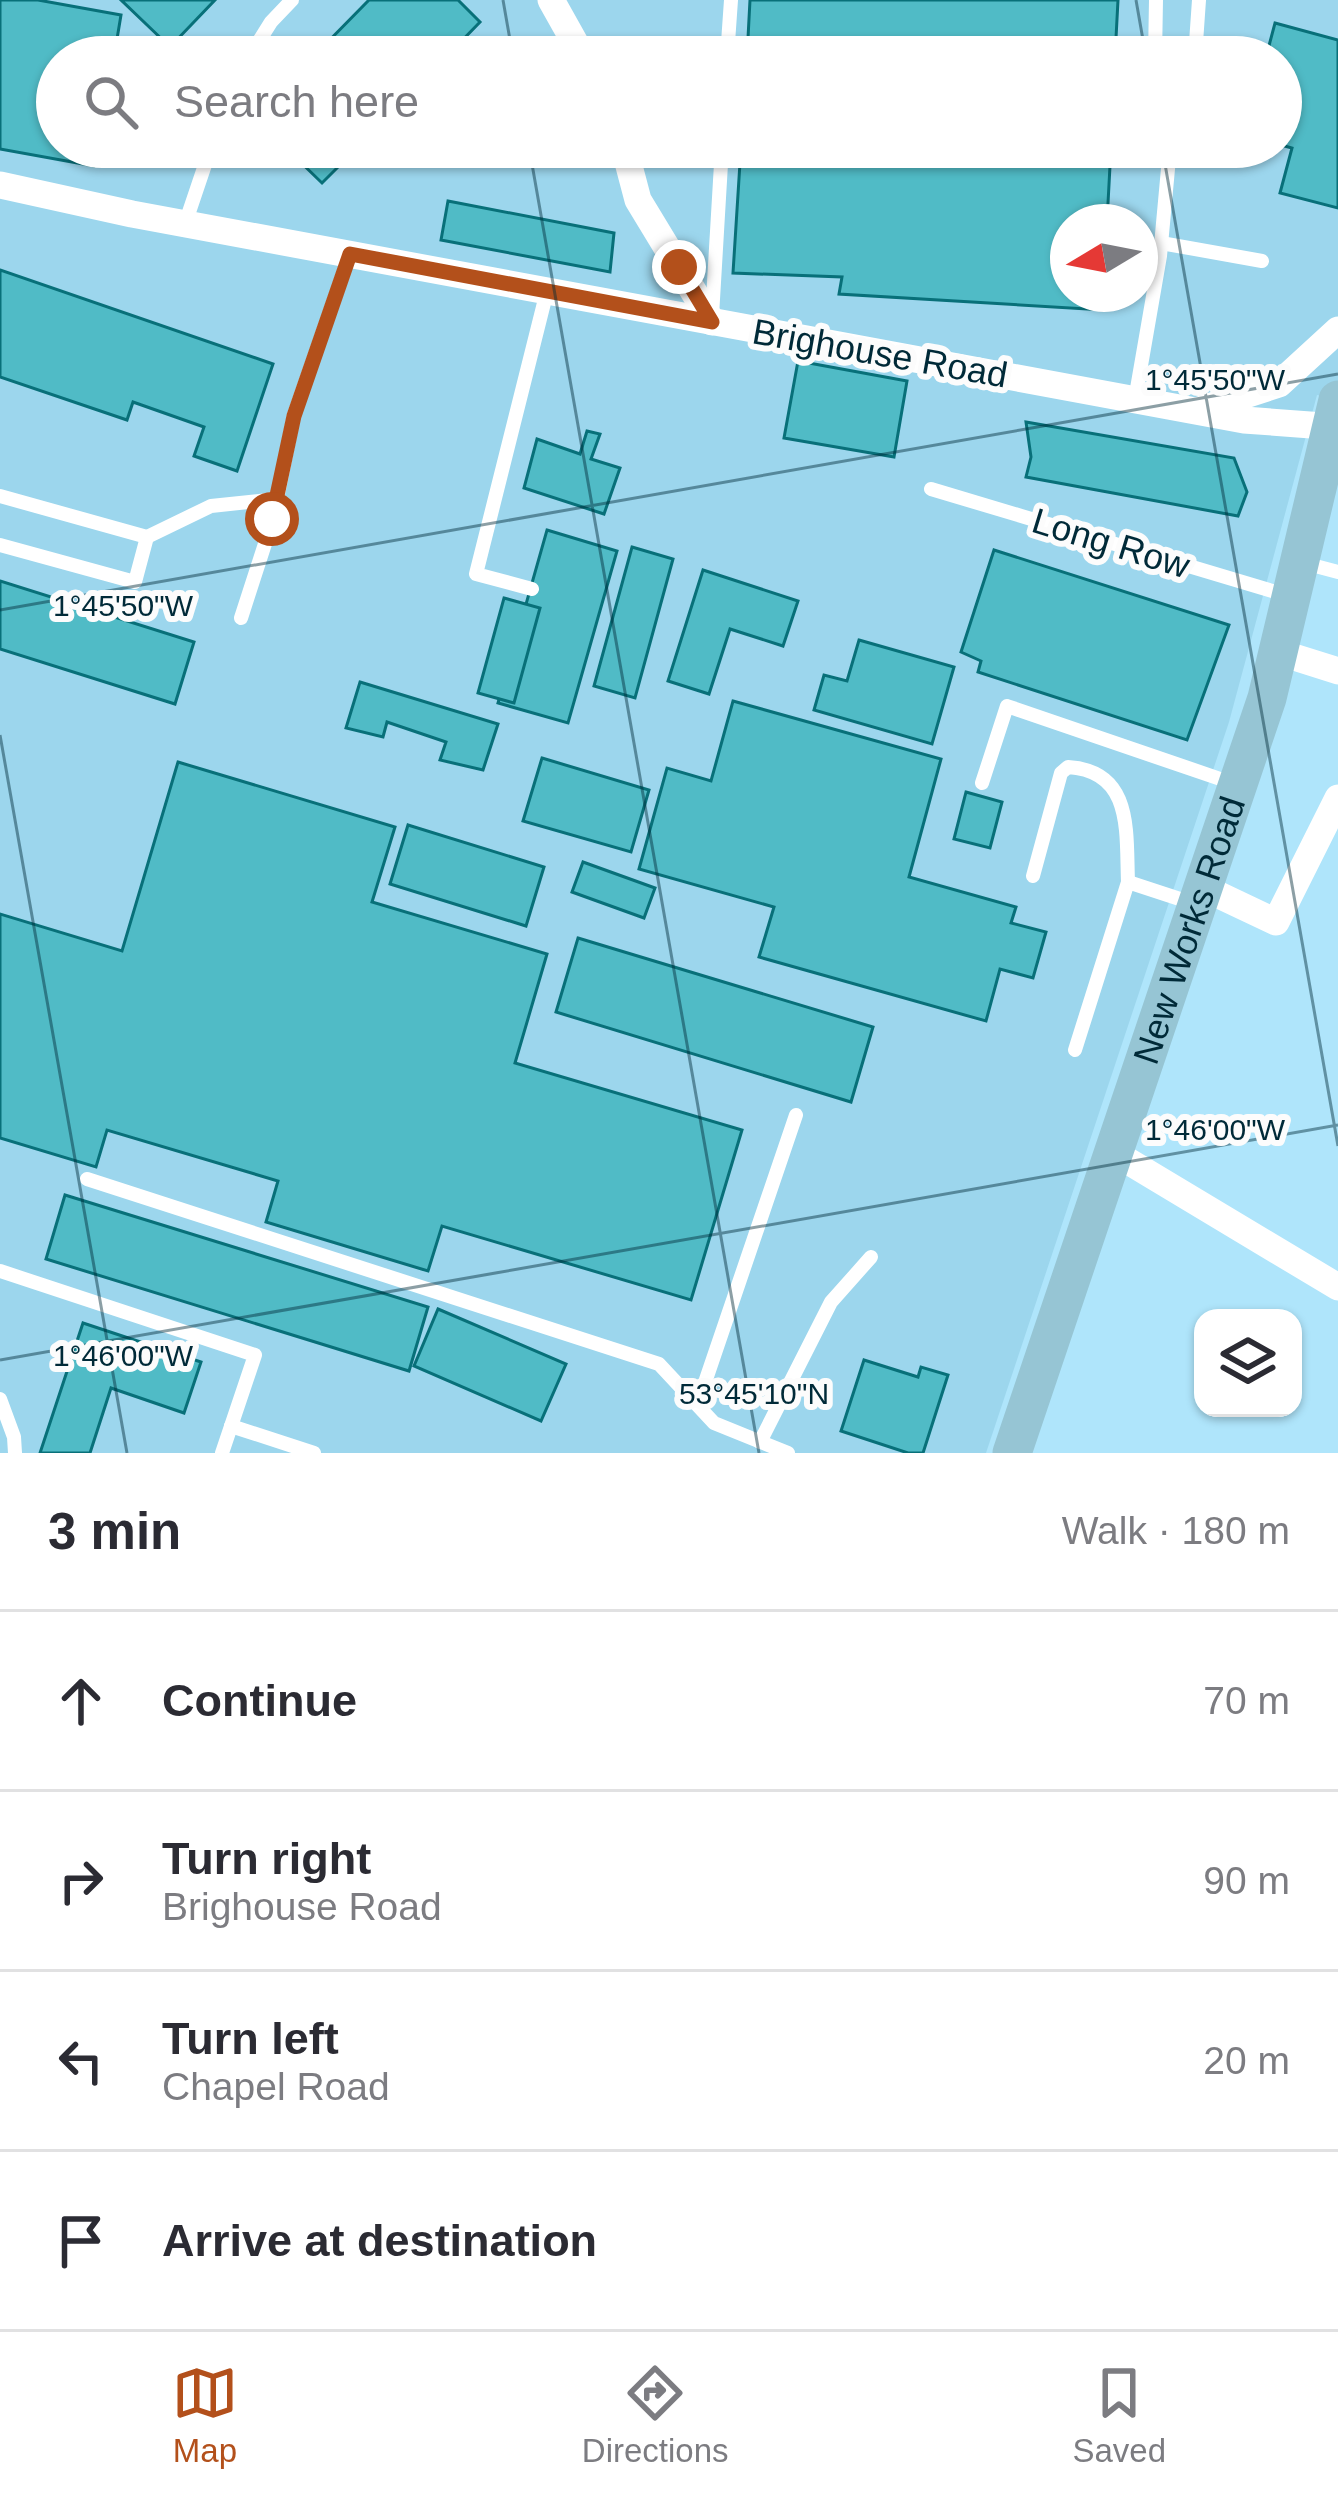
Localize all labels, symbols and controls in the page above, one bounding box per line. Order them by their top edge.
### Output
search box [36,36,1302,168]
icon: search [78,69,144,135]
text: Search here [174,76,419,127]
north arrow [1050,204,1158,312]
route end [652,240,706,294]
street label: Brighouse Road [749,310,1011,396]
text: 1°45'50"W [1145,363,1286,396]
route start [245,492,299,546]
street label: Long Row [1027,500,1195,587]
text: 1°45'50"W [53,589,194,622]
street label: New Works Road [1124,791,1253,1069]
text: 1°46'00"W [1145,1113,1286,1146]
map controls [1194,1309,1302,1417]
button: layers [1194,1309,1302,1417]
text: 1°46'00"W [53,1339,194,1372]
text: 53°45'10"N [679,1377,829,1410]
text: 3 min [48,1503,181,1560]
text: Walk · 180 m [1062,1509,1290,1552]
icon: ahead [48,1668,114,1734]
text: Continue [162,1675,357,1726]
text: 70 m [1203,1679,1290,1722]
text: Turn right [162,1833,371,1884]
icon: right [48,1848,114,1914]
text: 90 m [1203,1859,1290,1902]
text: Brighouse Road [162,1885,442,1928]
text: Turn left [162,2013,339,2064]
icon: left [48,2028,114,2094]
text: 20 m [1203,2039,1290,2082]
text: Chapel Road [162,2065,390,2108]
icon: arrive [48,2208,114,2274]
text: Arrive at destination [162,2215,597,2266]
tab: Map [172,2360,238,2470]
tab: Directions [582,2360,729,2470]
tab: Saved [1072,2360,1166,2470]

